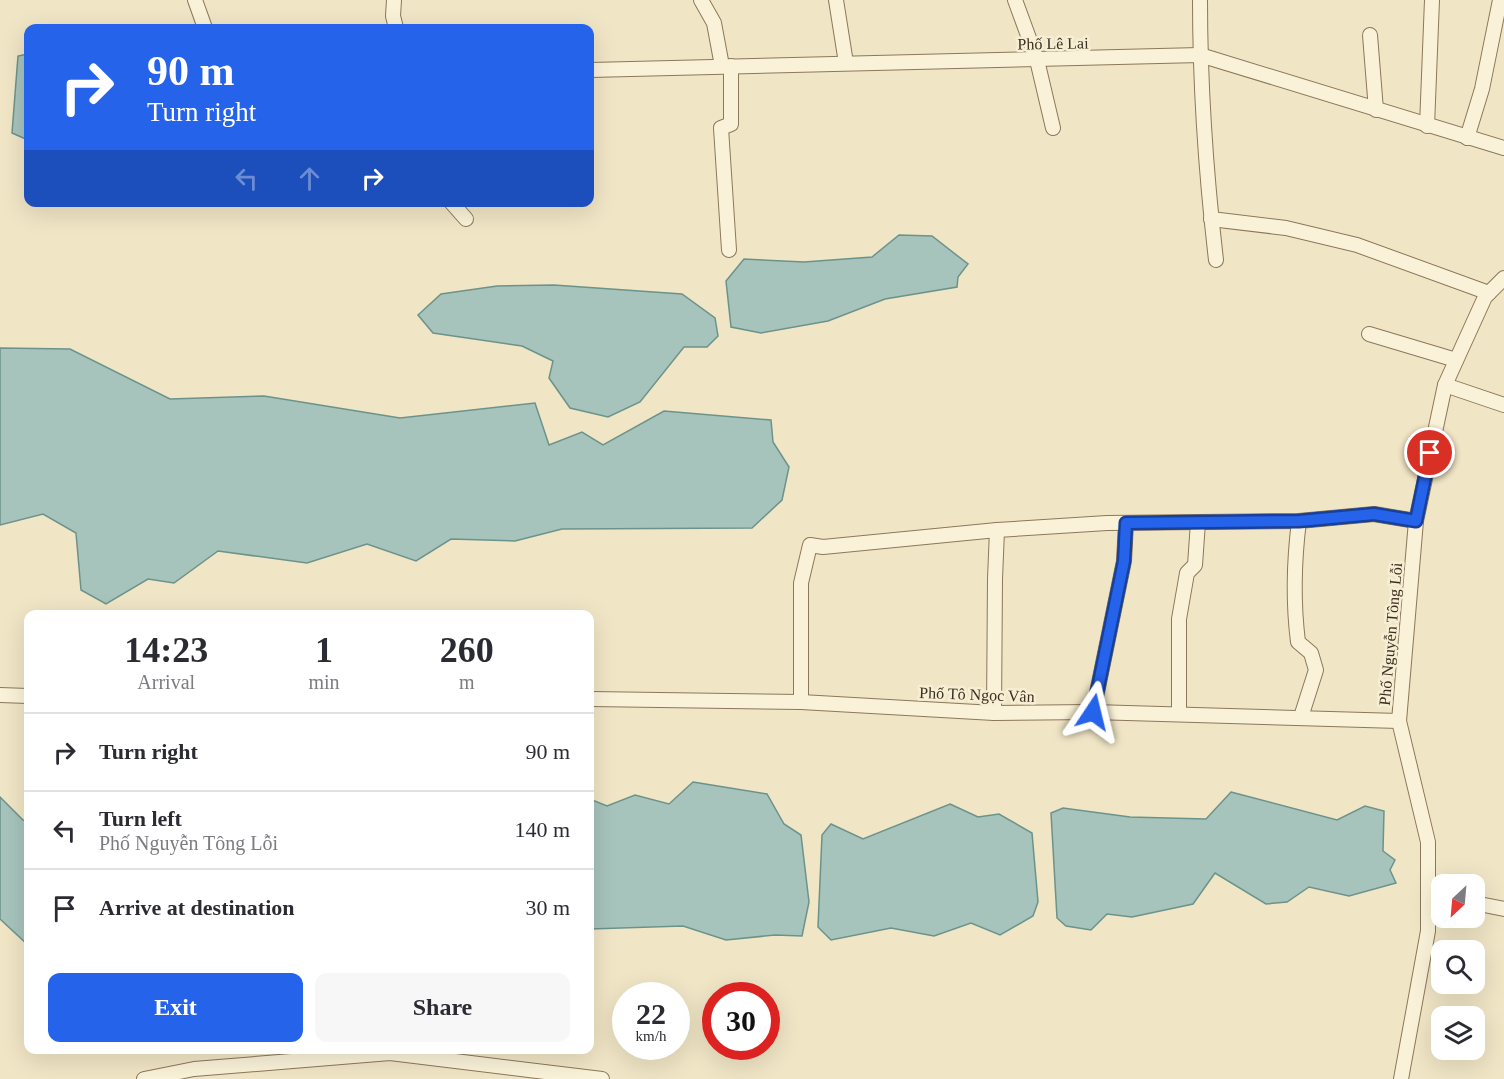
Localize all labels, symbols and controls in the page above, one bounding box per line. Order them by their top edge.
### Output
street label: Phố Lê Lai [1017,34,1089,53]
icon: right [48,48,126,126]
text: 90 m [147,48,235,94]
text: Turn right [147,97,256,127]
icon: left [230,162,263,195]
icon: ahead [293,162,326,195]
icon: right [356,162,389,195]
pin [1404,427,1455,478]
icon: arrive [1413,436,1446,469]
street label: Phố Nguyễn Tông Lỗi [1376,561,1406,706]
text: 14:23 [124,630,208,670]
text: 1 [315,630,333,670]
text: 260 [440,630,494,670]
text: Arrival [137,671,195,693]
text: min [308,671,340,693]
text: m [459,671,475,693]
position arrow [1061,680,1125,744]
street label: Phố Tô Ngọc Vân [919,684,1035,706]
icon: right [48,736,81,769]
text: Turn right [99,739,198,764]
text: 90 m [525,739,570,764]
text: Turn left [99,806,182,831]
icon: left [48,814,81,847]
text: 140 m [514,817,570,842]
text: Phố Nguyễn Tông Lỗi [99,832,278,854]
north arrow [1431,874,1485,928]
map controls [1431,874,1485,1060]
icon: arrive [48,892,81,925]
text: Arrive at destination [99,895,295,920]
text: 30 m [525,895,570,920]
button: search [1431,940,1485,994]
button: Exit [48,973,303,1042]
button: Share [315,973,570,1042]
speed limit sign: 30 [702,982,780,1060]
text: 22 [636,997,666,1030]
button: layers [1431,1006,1485,1060]
text: km/h [636,1028,666,1044]

